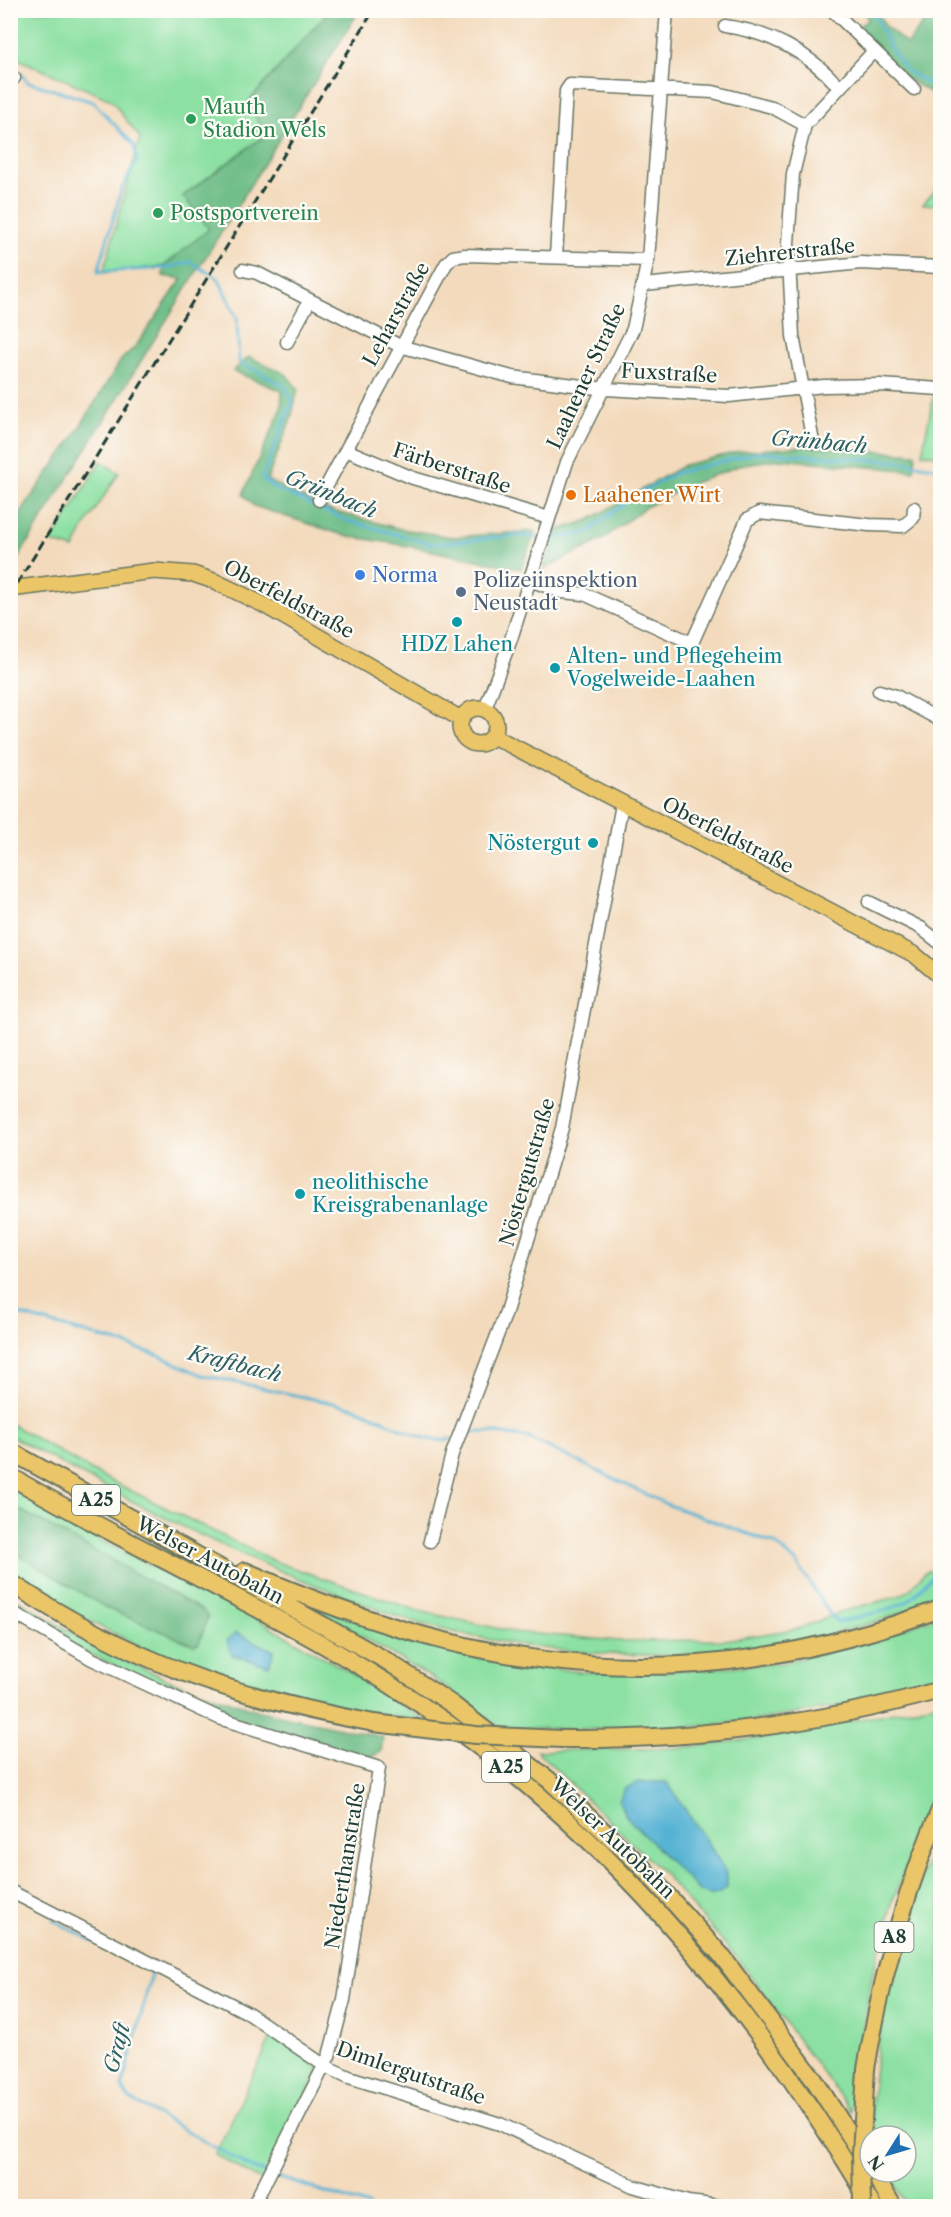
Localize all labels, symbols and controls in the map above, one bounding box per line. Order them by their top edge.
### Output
place label: Mauth Stadion Wels [203,95,326,142]
marker: Mauth Stadion Wels [184,112,198,126]
place label: Postsportverein [170,201,319,225]
marker: Postsportverein [151,206,165,220]
street label: Ziehrerstraße [724,233,856,271]
street label: Leharstraße [358,258,434,370]
street label: Laahener Straße [542,299,630,453]
street label: Fuxstraße [620,358,718,388]
water label: Grünbach [770,425,868,458]
street label: Färberstraße [390,438,514,498]
water label: Grünbach [282,464,381,523]
place label: Laahener Wirt [583,483,721,507]
marker: Laahener Wirt [564,488,578,502]
street label: Oberfeldstraße [220,555,358,643]
place label: Norma [372,563,438,587]
marker: Norma [353,568,367,582]
place label: Polizeiinspektion Neustadt [473,568,638,615]
marker: Polizeiinspektion Neustadt [454,585,468,599]
marker: HDZ Lahen [450,615,464,629]
place label: HDZ Lahen [401,632,513,656]
place label: Alten- und Pflegeheim Vogelweide-Laahen [566,644,783,691]
marker: Alten- und Pflegeheim Vogelweide-Laahen [548,661,562,675]
street label: Oberfeldstraße [658,792,798,878]
place label: Nöstergut [488,831,581,855]
marker: Nöstergut [586,836,600,850]
street label: Nöstergutstraße [494,1095,560,1249]
place label: neolithische Kreisgrabenanlage [312,1170,488,1217]
marker: neolithische Kreisgrabenanlage [293,1187,307,1201]
water label: Kraftbach [184,1339,284,1387]
road number: A25 [72,1485,120,1515]
street label: Welser Autobahn [131,1511,288,1609]
road number: A25 [482,1752,530,1782]
street label: Welser Autobahn [545,1772,681,1904]
street label: Niederthanstraße [320,1781,370,1951]
road number: A8 [874,1922,914,1952]
water label: Graft [98,2019,136,2076]
street label: Dimlergutstraße [333,2036,489,2110]
north arrow [858,2124,918,2184]
text: N [864,2151,888,2175]

